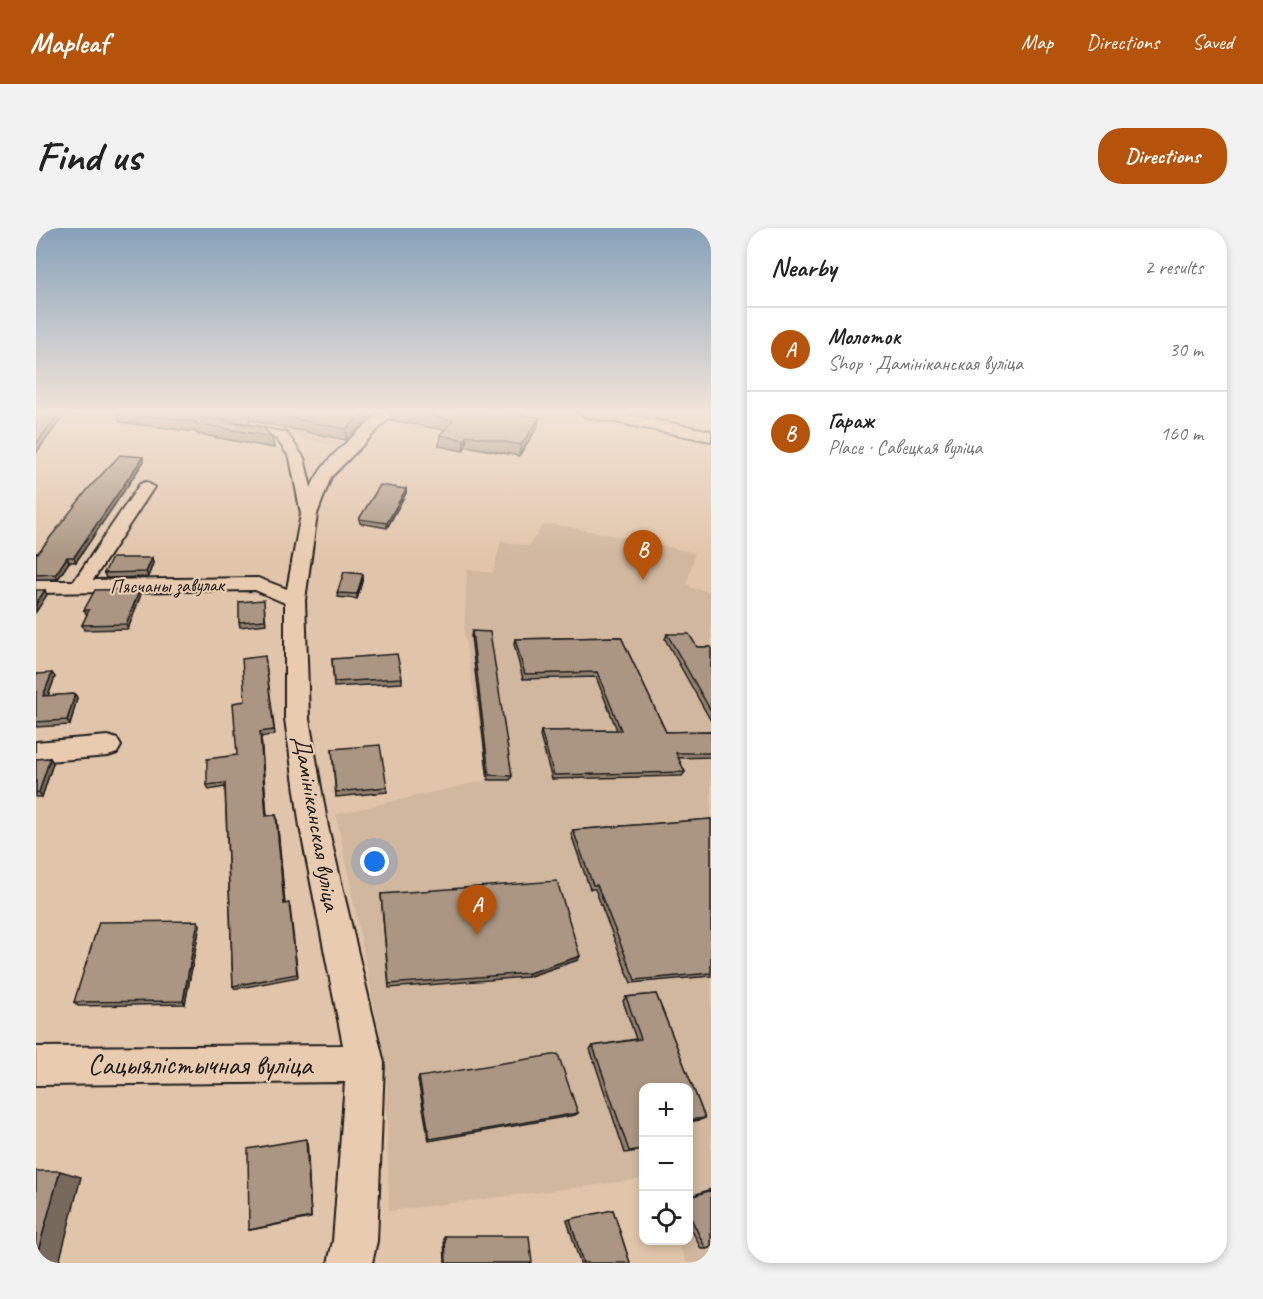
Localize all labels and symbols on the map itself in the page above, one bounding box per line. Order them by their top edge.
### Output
pin: B [624,530,662,580]
street label: Пясчаны завулак [110,572,226,600]
street label: Дамініканская вуліца [287,733,347,914]
your location [360,847,389,876]
pin: A [458,886,496,935]
street label: Сацыялістычная вуліца [88,1047,314,1082]

